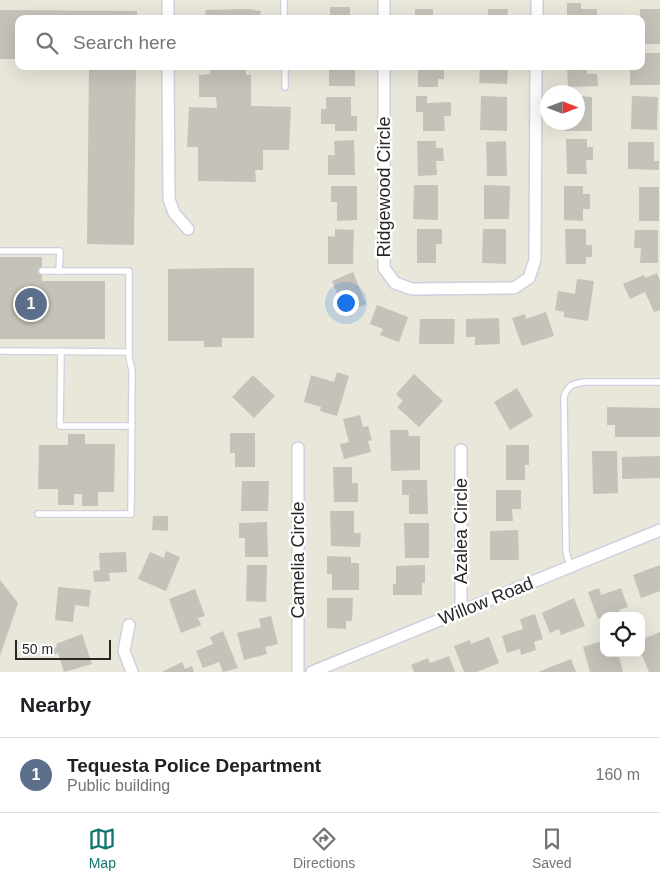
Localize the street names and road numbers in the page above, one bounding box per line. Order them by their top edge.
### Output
street label: Ridgewood Circle [374,116,394,258]
street label: Azalea Circle [451,478,471,584]
street label: Camelia Circle [288,501,308,619]
street label: Willow Road [436,573,536,629]

